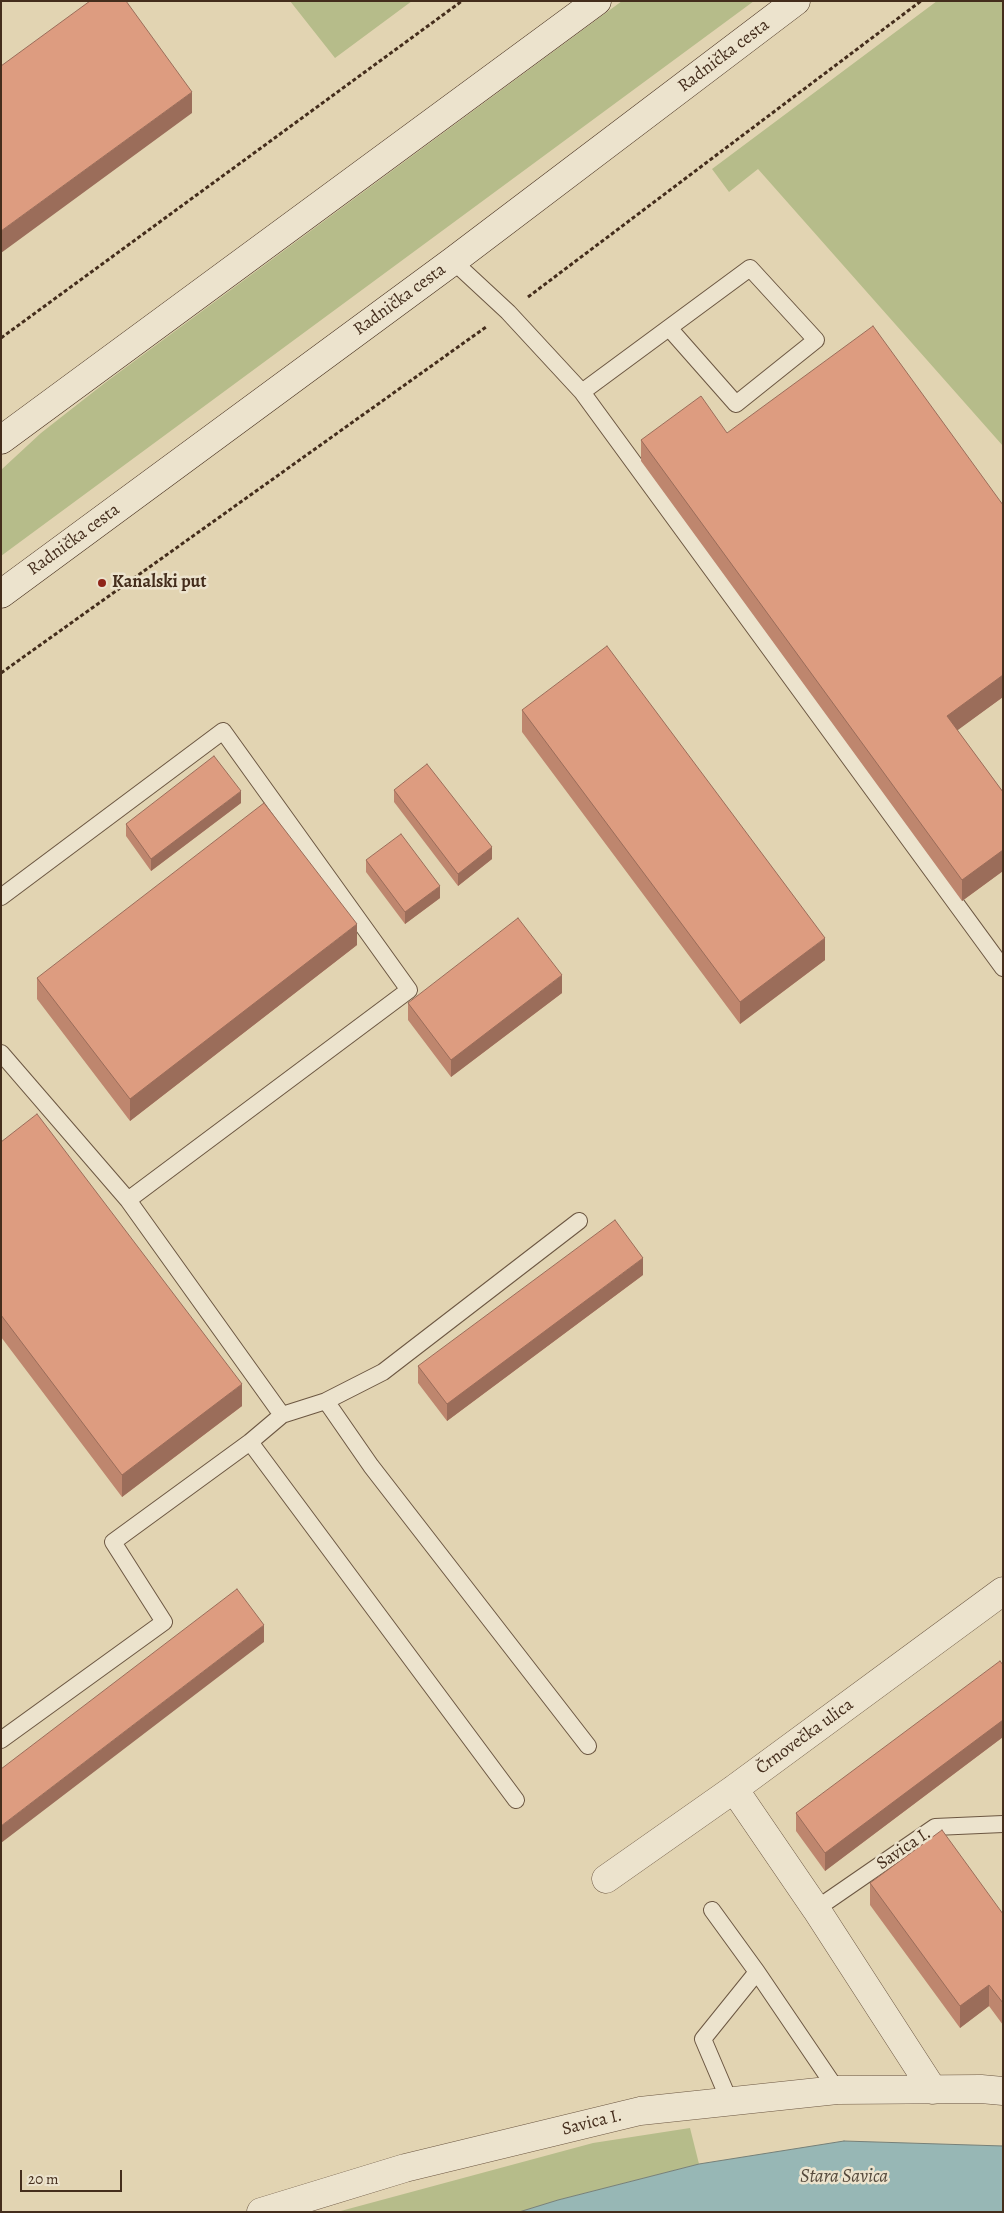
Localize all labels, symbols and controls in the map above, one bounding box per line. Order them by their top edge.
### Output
street label: Radnička cesta [674,15,774,97]
street label: Radnička cesta [350,259,450,341]
street label: Radnička cesta [24,499,124,581]
place label: Kanalski put [112,572,206,594]
marker: Kanalski put [96,577,108,589]
street label: Črnovečka ulica [752,1694,858,1780]
street label: Savica I. [873,1823,935,1875]
street label: Savica I. [560,2105,624,2141]
scale bar [22,2160,125,2192]
water label: Stara Savica [800,2166,888,2188]
text: 20 m [28,2169,59,2189]

